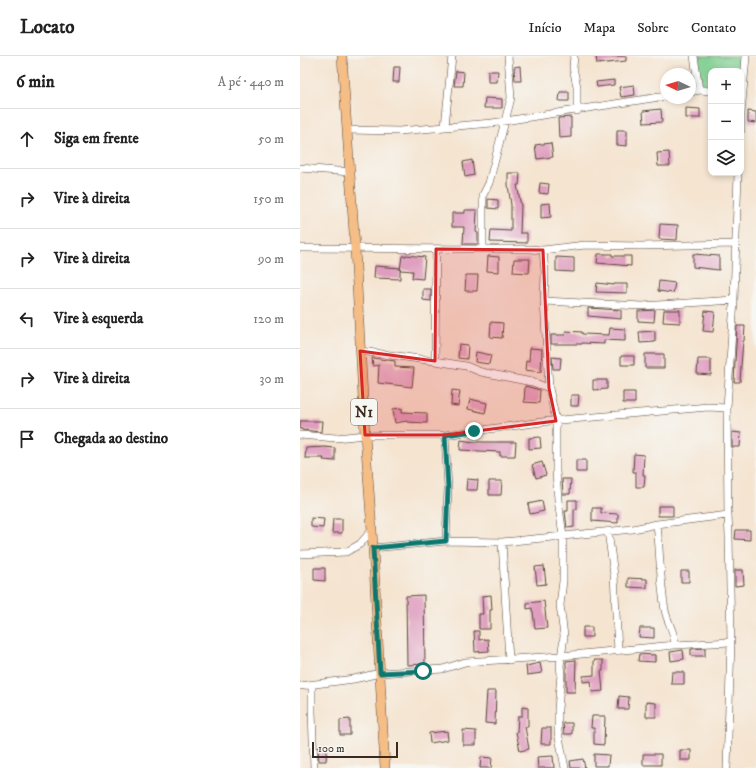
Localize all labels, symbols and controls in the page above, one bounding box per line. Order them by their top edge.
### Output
text: Locato [20,16,75,39]
text: Início [528,19,562,37]
text: Mapa [584,19,615,37]
text: Sobre [637,19,669,37]
text: Contato [691,19,736,37]
north arrow [660,68,696,104]
map controls [708,68,744,176]
button: + [708,68,744,104]
text: 6 min [16,71,55,93]
text: A pé · 440 m [218,74,284,90]
button: − [708,104,744,140]
icon: ahead [16,128,38,150]
text: Siga em frente [54,129,139,148]
text: 50 m [258,131,284,147]
button: layers [708,140,744,176]
icon: right [16,188,38,210]
text: Vire à direita [54,189,130,208]
text: 150 m [253,191,284,207]
icon: right [16,248,38,270]
text: Vire à direita [54,249,130,268]
text: 90 m [258,251,284,267]
icon: left [16,308,38,330]
text: Vire à esquerda [54,309,143,328]
text: 120 m [253,311,284,327]
icon: right [16,368,38,390]
text: Vire à direita [54,369,130,388]
text: 30 m [260,371,284,387]
road number: N1 [351,399,377,425]
route end [465,422,483,440]
icon: arrive [16,428,38,450]
text: Chegada ao destino [54,429,168,448]
route start [414,662,432,680]
scale bar [312,740,398,759]
text: 100 m [318,742,344,756]

